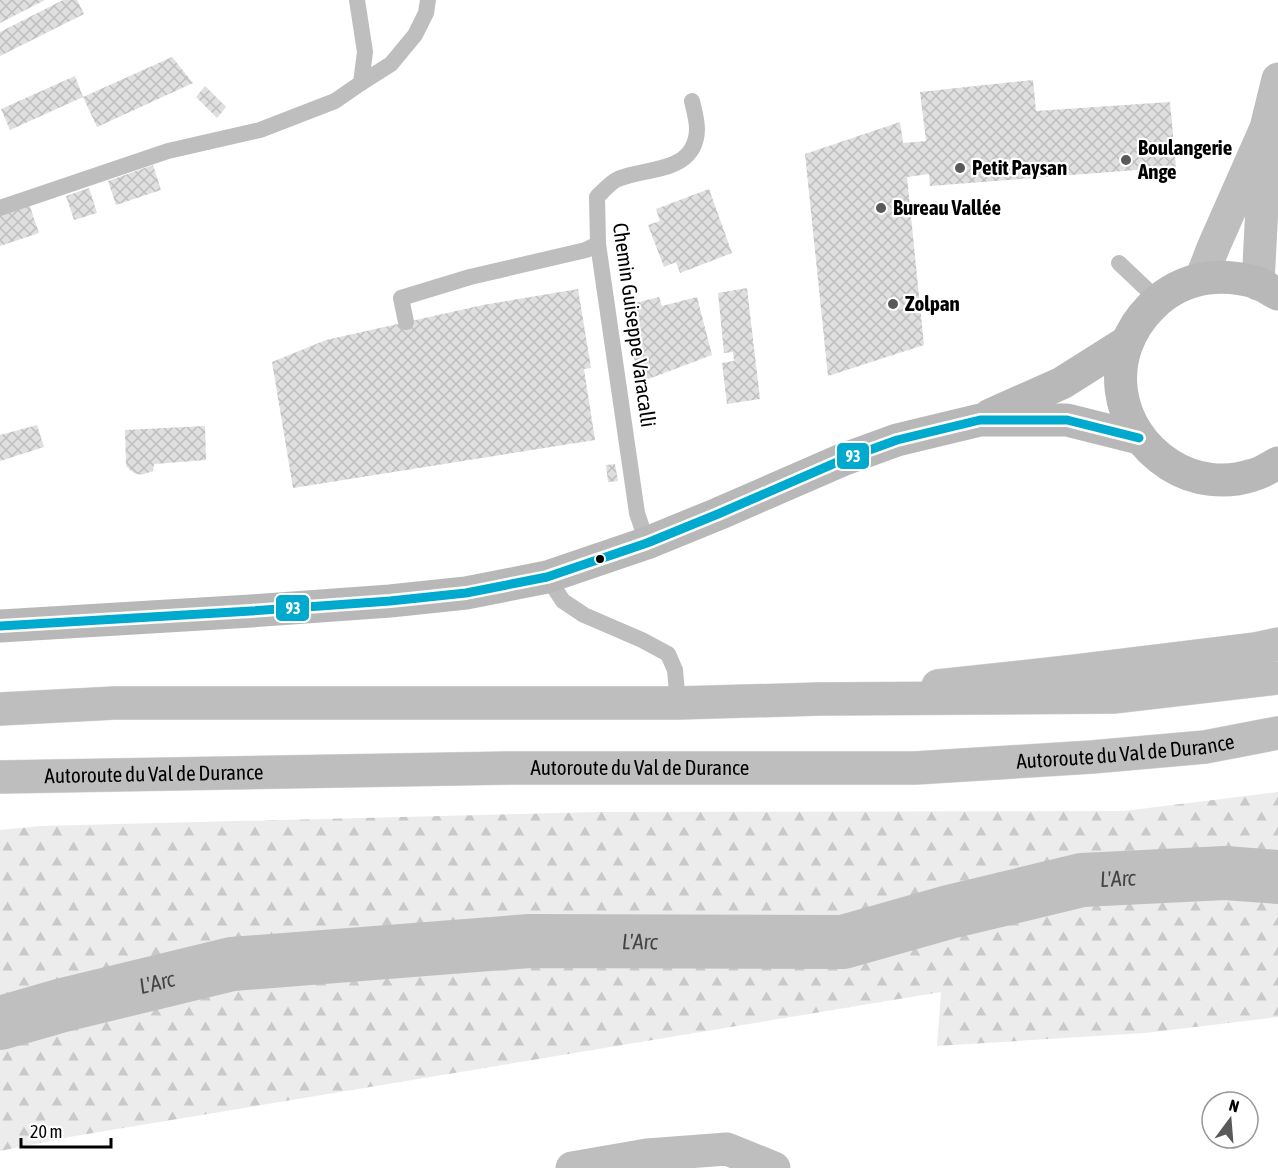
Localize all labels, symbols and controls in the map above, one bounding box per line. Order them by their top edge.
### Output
place label: Boulangerie Ange [1137,135,1232,183]
marker: Boulangerie Ange [1119,153,1133,167]
place label: Petit Paysan [972,155,1067,179]
marker: Petit Paysan [953,161,967,175]
place label: Bureau Vallée [893,195,1001,219]
marker: Bureau Vallée [874,201,888,215]
street label: Chemin Guiseppe Varacalli [609,221,661,429]
place label: Zolpan [905,291,960,315]
marker: Zolpan [886,297,900,311]
line badge: 93 [836,442,870,470]
text: 93 [845,447,861,465]
unlabelled marker [594,553,606,565]
line badge: 93 [275,594,310,622]
text: 93 [285,599,301,617]
street label: Autoroute du Val de Durance [1015,729,1236,773]
street label: Autoroute du Val de Durance [530,755,749,779]
street label: Autoroute du Val de Durance [44,759,264,787]
water label: L'Arc [1099,864,1137,892]
water label: L'Arc [622,928,658,954]
water label: L'Arc [136,965,178,999]
north arrow [1200,1090,1260,1150]
text: N [1227,1096,1241,1116]
scale bar [21,1111,111,1149]
text: 20 m [30,1121,62,1142]

